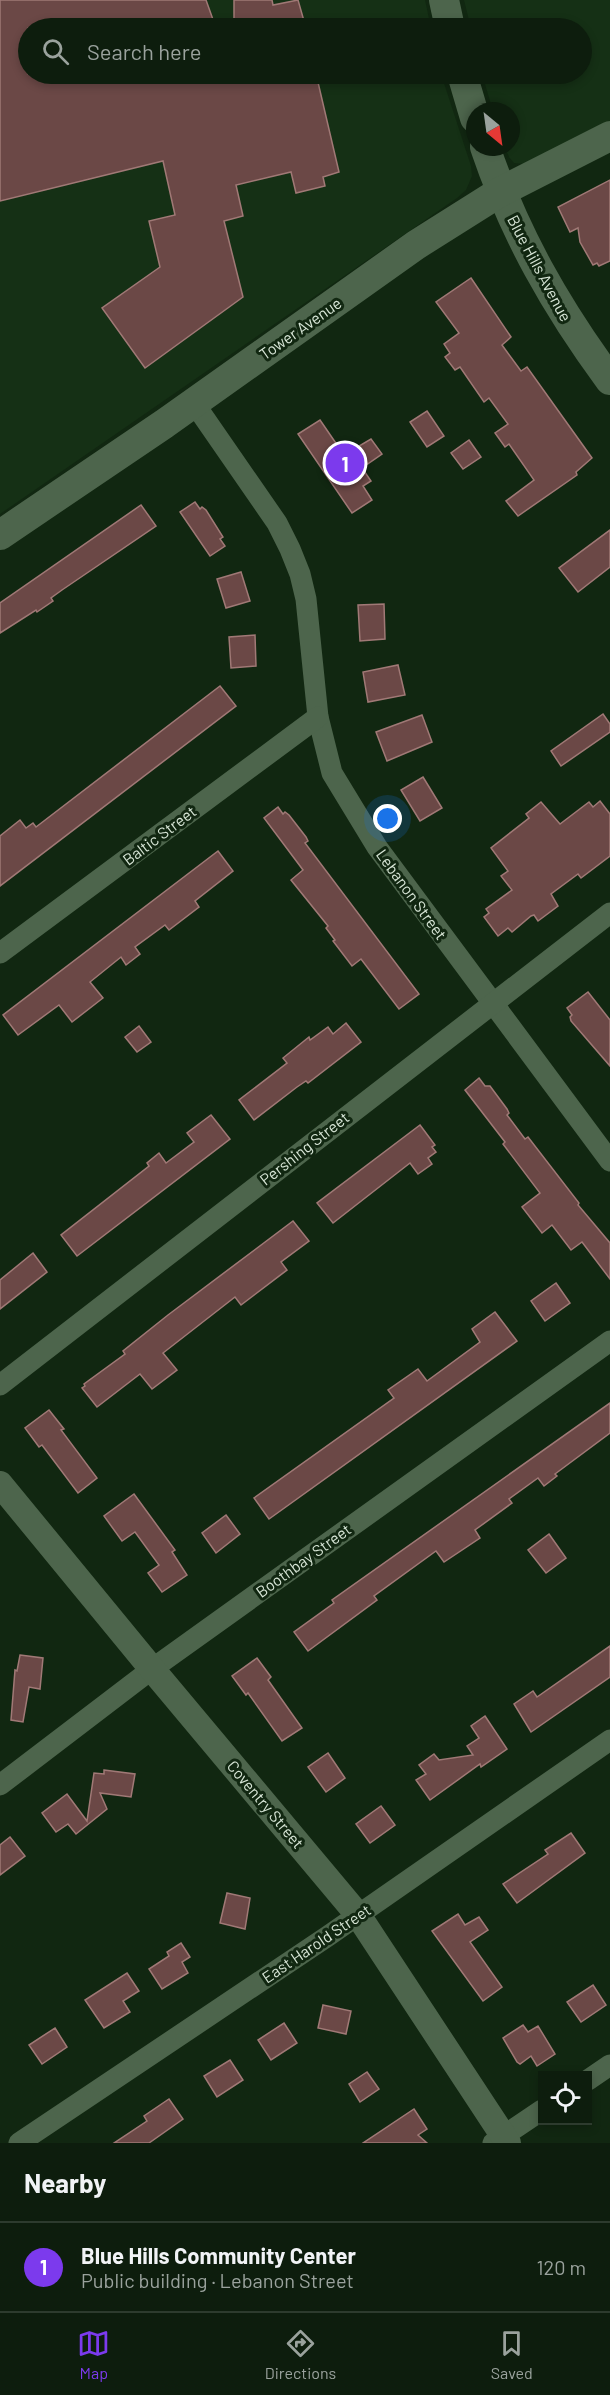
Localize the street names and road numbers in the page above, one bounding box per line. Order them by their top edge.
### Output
street label: Blue Hills Avenue [504,212,576,324]
street label: Tower Avenue [255,293,345,363]
street label: Baltic Street [119,801,199,869]
street label: Lebanon Street [373,845,451,943]
street label: Pershing Street [256,1107,352,1189]
street label: Boothbay Street [252,1519,354,1601]
street label: Coventry Street [224,1756,308,1852]
street label: East Harold Street [258,1900,374,1986]

